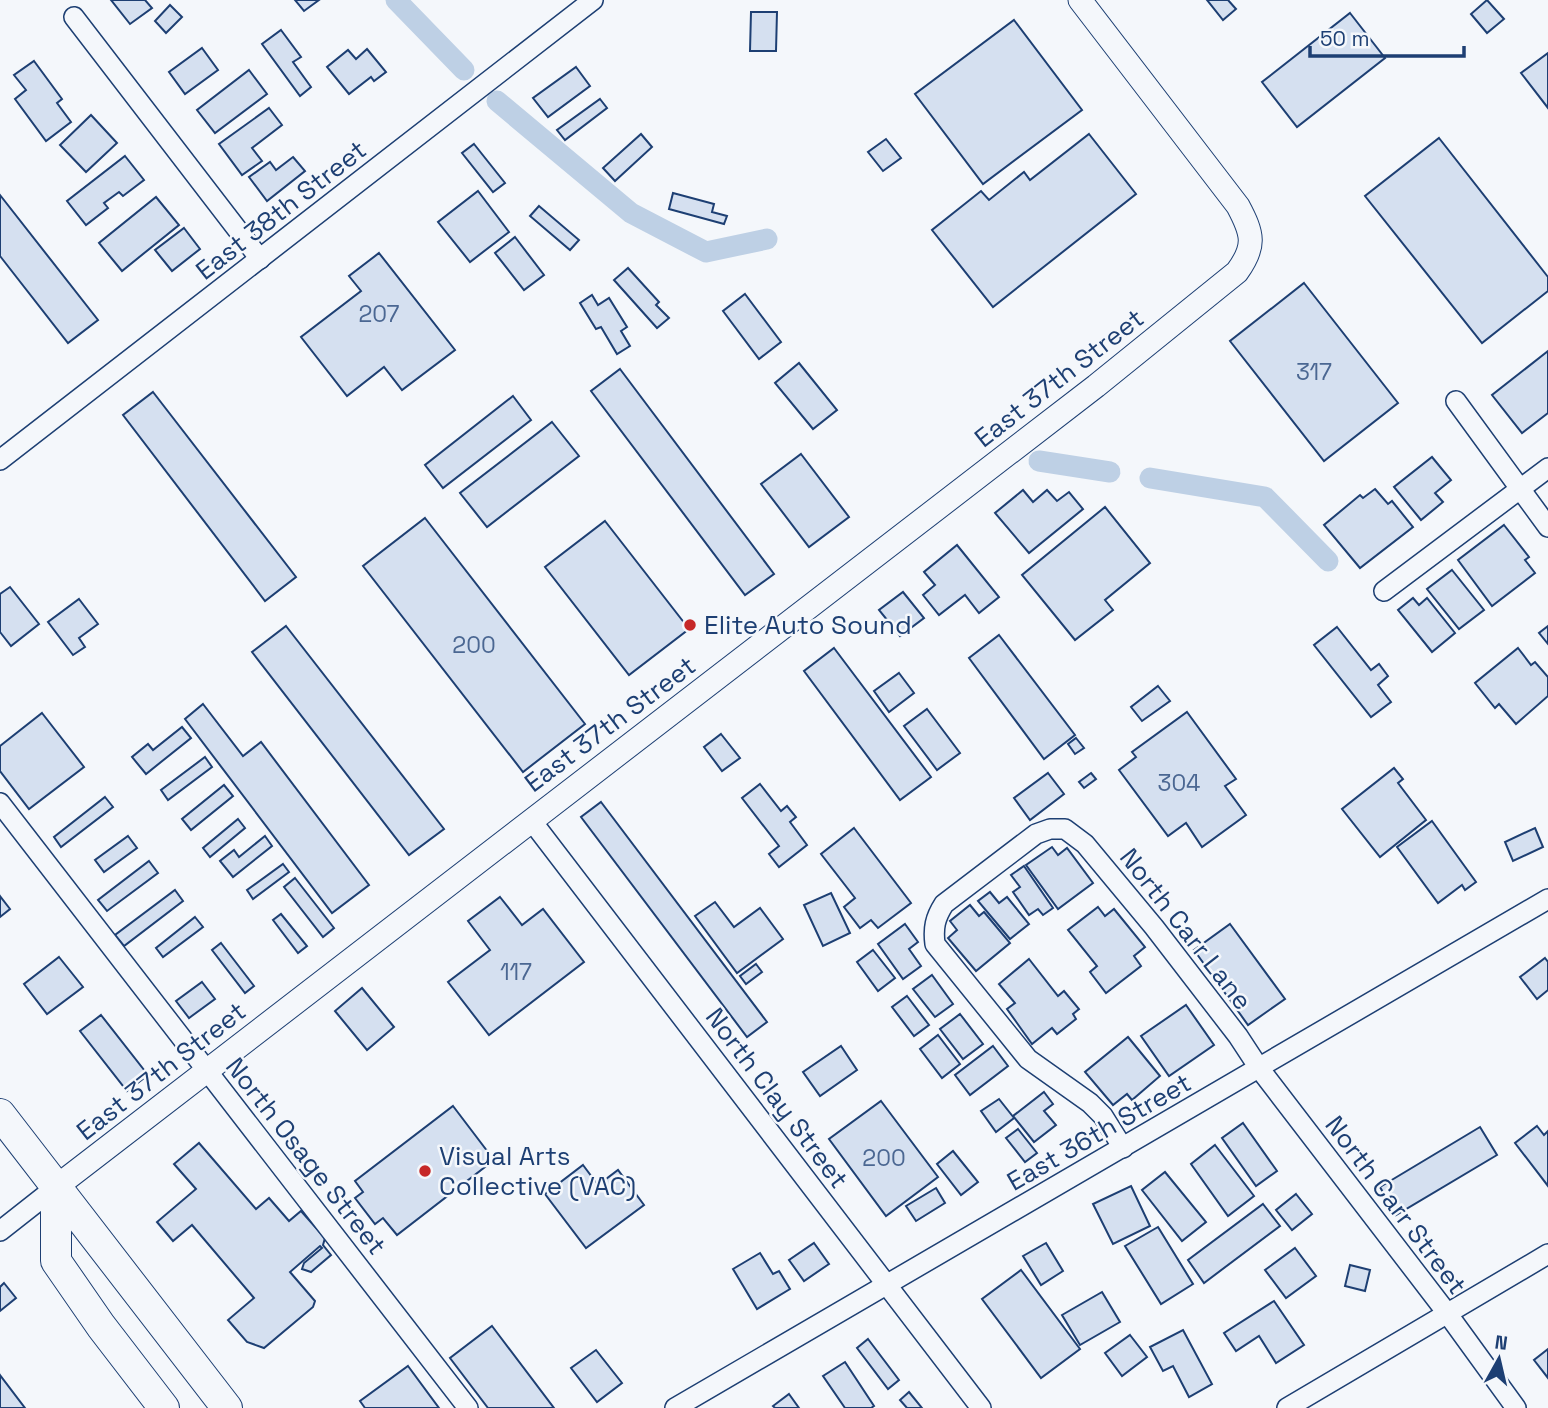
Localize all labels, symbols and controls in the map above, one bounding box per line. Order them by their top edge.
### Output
scale bar [1310,14,1464,58]
text: 50 m [1320,25,1370,52]
street label: East 38th Street [189,133,373,287]
house number: 207 [358,299,400,329]
street label: East 37th Street [967,301,1151,455]
house number: 317 [1296,357,1332,387]
place label: Elite Auto Sound [704,608,912,642]
marker: Elite Auto Sound [682,617,698,633]
house number: 200 [452,630,496,660]
street label: East 37th Street [518,648,702,800]
house number: 304 [1157,768,1201,798]
street label: North Carr Lane [1112,841,1260,1017]
house number: 117 [500,957,532,987]
street label: East 37th Street [69,994,253,1148]
street label: North Clay Street [698,1001,856,1195]
street label: North Osage Street [218,1050,394,1262]
street label: East 36th Street [1001,1065,1197,1199]
street label: North Carr Street [1318,1109,1474,1301]
place label: Visual Arts Collective (VAC) [439,1139,636,1203]
house number: 200 [862,1143,906,1173]
marker: Visual Arts Collective (VAC) [417,1163,433,1179]
north arrow [1464,1324,1534,1394]
text: N [1493,1329,1509,1356]

